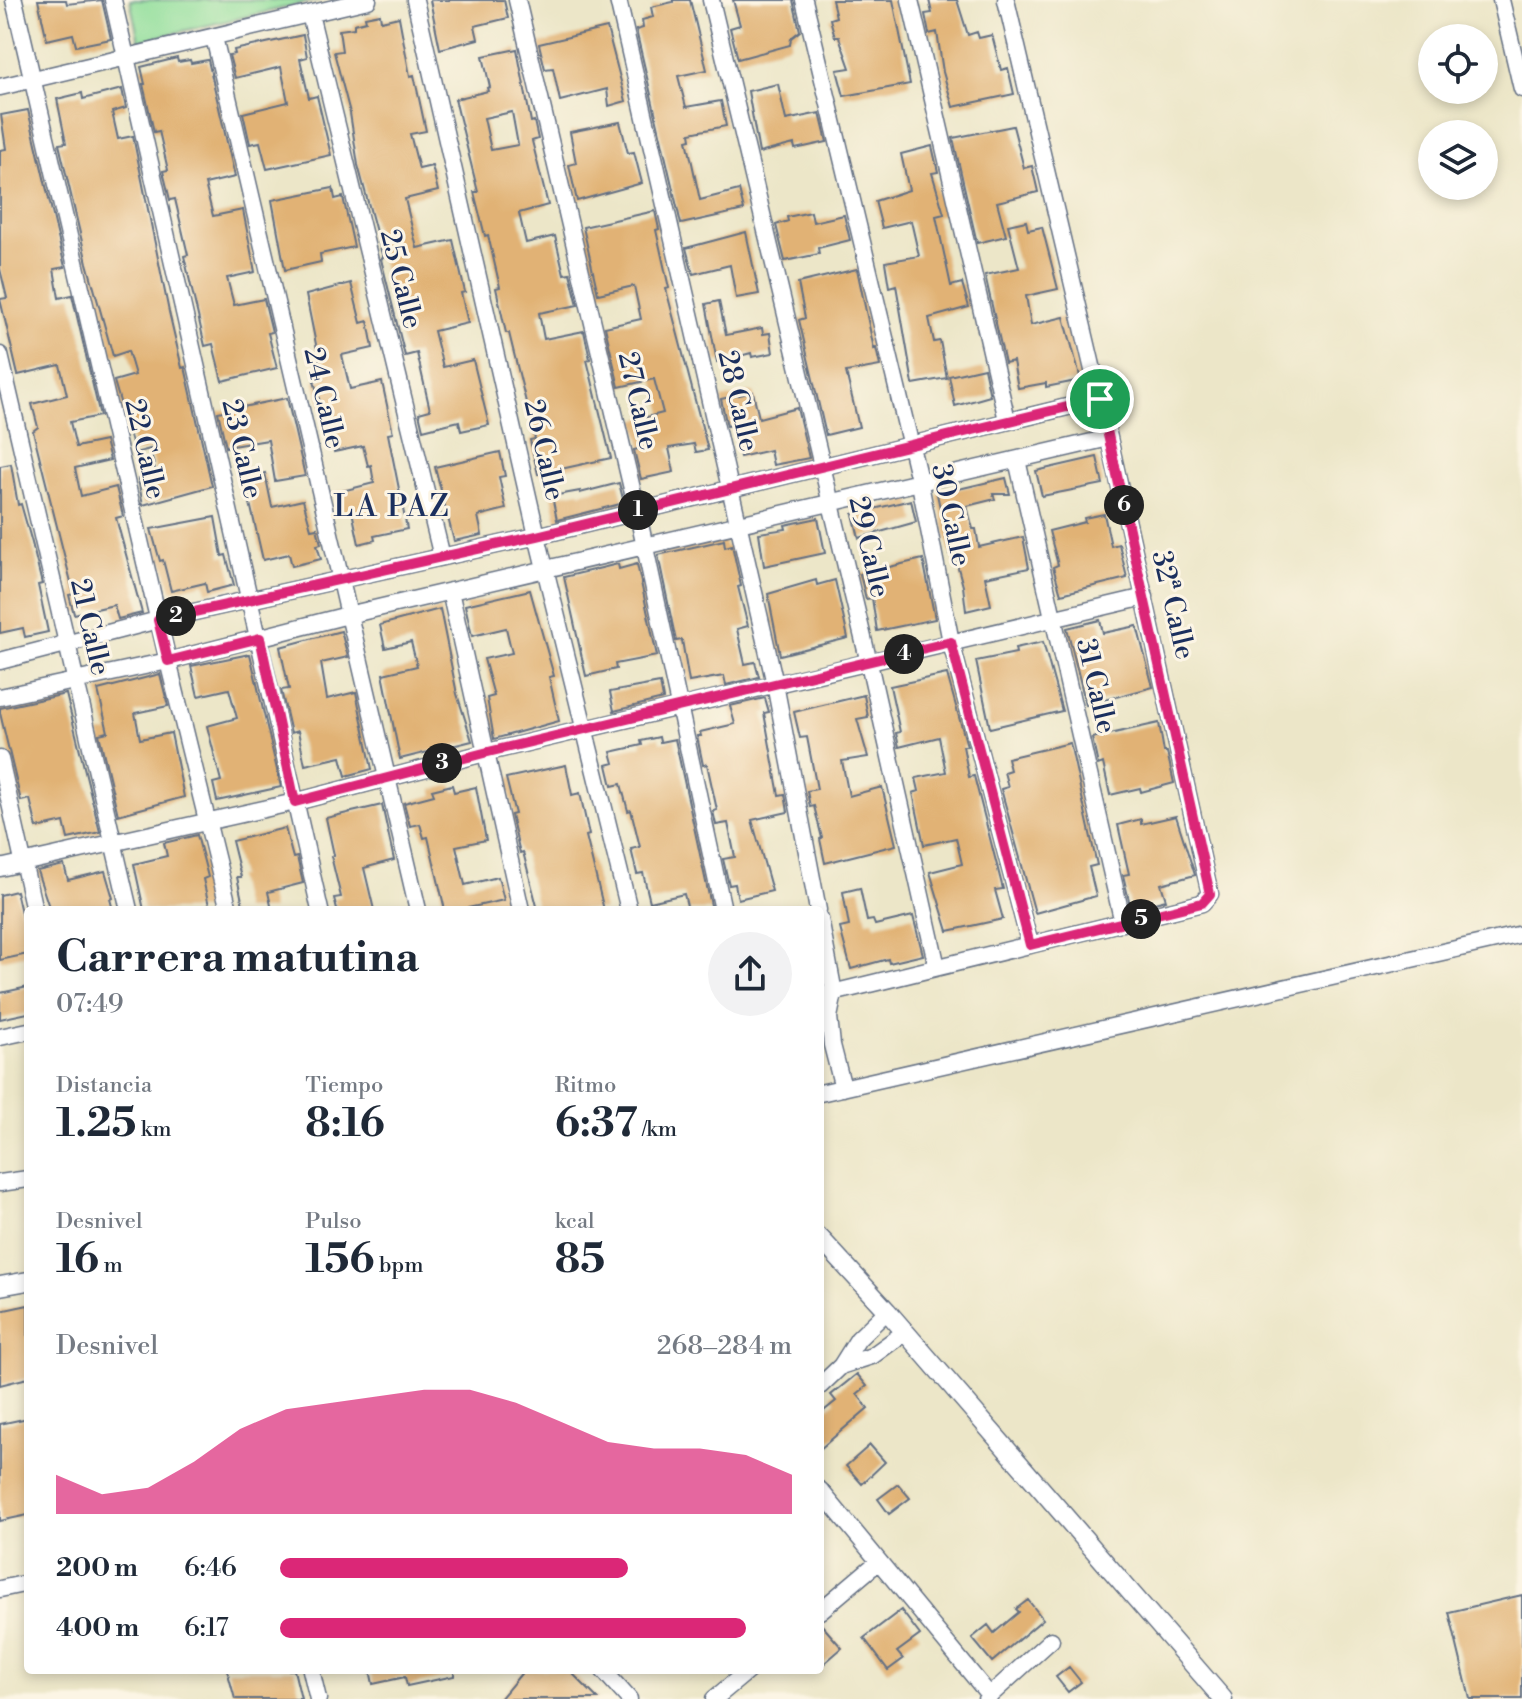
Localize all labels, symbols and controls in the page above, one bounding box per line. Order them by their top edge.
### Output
map controls [1418,24,1498,200]
button: locate [1418,24,1498,104]
button: layers [1418,120,1498,200]
street label: 25 Calle [372,226,430,332]
street label: 24 Calle [295,344,353,452]
street label: 28 Calle [709,347,767,455]
street label: 27 Calle [610,348,666,454]
pin [1066,365,1134,433]
icon: arrive [1078,377,1122,421]
street label: 22 Calle [116,395,174,503]
street label: 23 Calle [214,396,270,502]
street label: 26 Calle [515,396,573,504]
street label: 30 Calle [923,461,979,569]
pin: 6 [1104,485,1144,525]
district label: LA PAZ [333,488,451,526]
pin: 1 [618,490,658,530]
text: 6 [1117,491,1131,518]
street label: 29 Calle [840,493,898,601]
text: 1 [633,496,643,523]
street label: 32ª Calle [1143,547,1203,663]
street label: 21 Calle [62,575,118,679]
pin: 2 [156,596,196,636]
text: 2 [169,602,183,629]
pin: 4 [884,634,924,674]
street label: 31 Calle [1068,635,1124,737]
text: 4 [897,640,911,667]
pin: 3 [422,743,462,783]
text: 3 [435,749,449,776]
pin: 5 [1121,899,1161,939]
text: 5 [1134,905,1148,932]
text: Carrera matutina [56,930,419,985]
button: share [708,932,792,1016]
text: 07:49 [56,988,123,1020]
text: Distancia [56,1072,152,1099]
text: Tiempo [305,1072,383,1099]
text: Ritmo [555,1072,616,1099]
text: 1.25 [56,1099,136,1149]
text: 8:16 [305,1099,385,1149]
text: 6:37 [555,1099,638,1149]
text: km [136,1116,172,1143]
text: /km [638,1116,677,1143]
text: Desnivel [56,1208,142,1235]
text: Pulso [305,1208,362,1235]
text: kcal [555,1208,595,1235]
text: 16 [56,1235,99,1285]
text: 156 [305,1235,375,1285]
text: 85 [555,1235,605,1285]
text: m [99,1252,123,1279]
text: bpm [375,1252,424,1279]
text: Desnivel [56,1330,158,1362]
text: 268–284 m [657,1330,792,1362]
text: 200 m [56,1552,138,1584]
text: 6:46 [184,1552,237,1584]
text: 400 m [56,1612,139,1644]
text: 6:17 [184,1612,229,1644]

